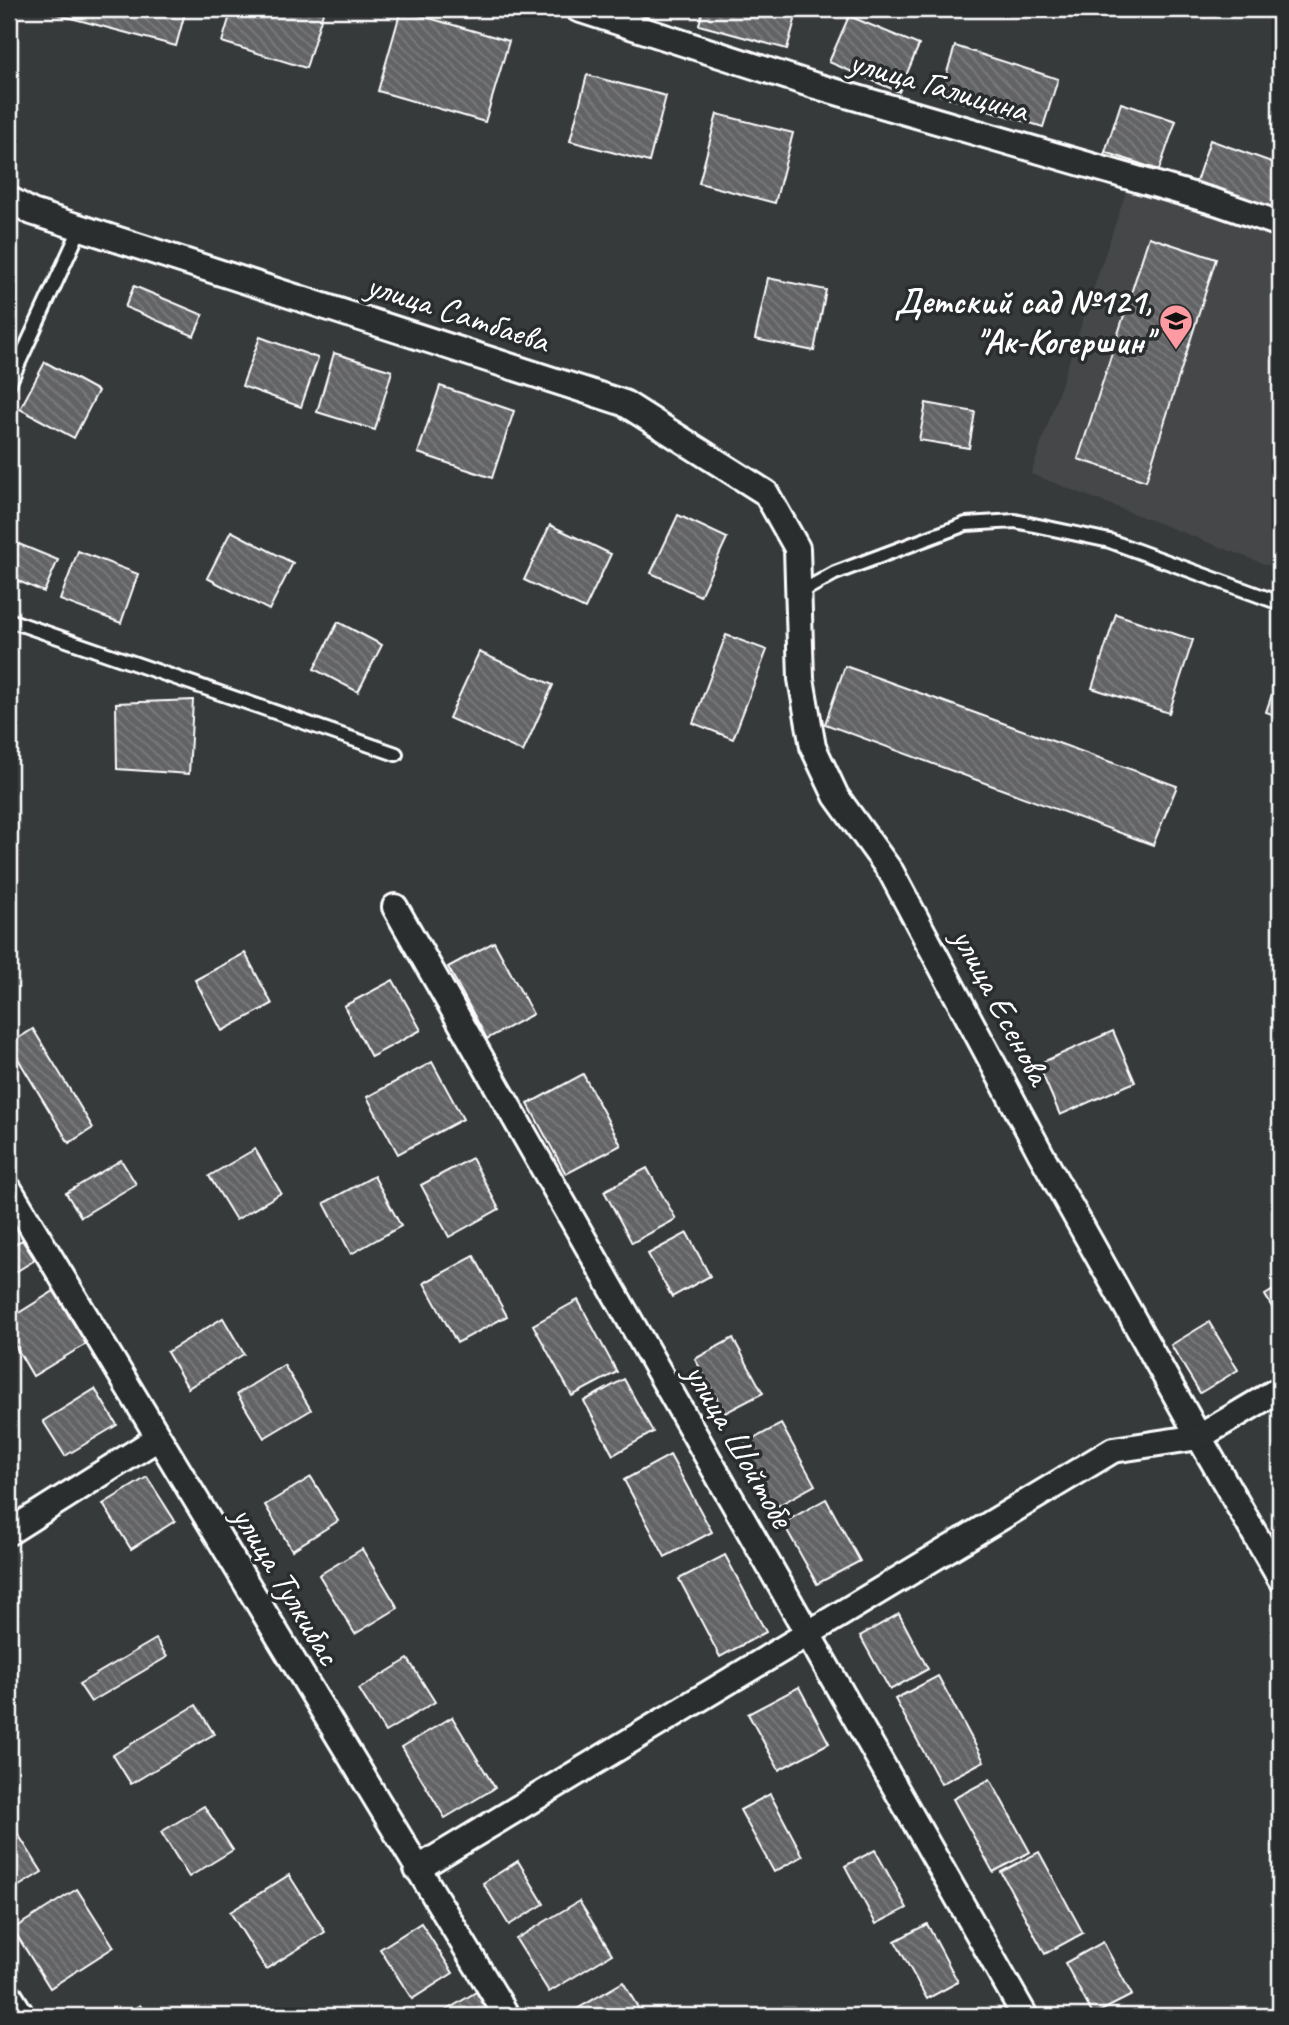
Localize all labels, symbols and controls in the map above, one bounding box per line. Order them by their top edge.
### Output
street label: улица Галицина [843,38,1036,133]
street label: улица Сатбаева [359,261,557,364]
place label: Детский сад №121, "Ак-Когершин" [894,279,1160,364]
school or university icon: Детский сад №121, "Ак-Когершин" [1157,302,1195,351]
street label: улица Есенова [941,919,1063,1094]
street label: улица Шойтобе [674,1353,806,1538]
street label: улица Тулкибас [220,1496,352,1674]

